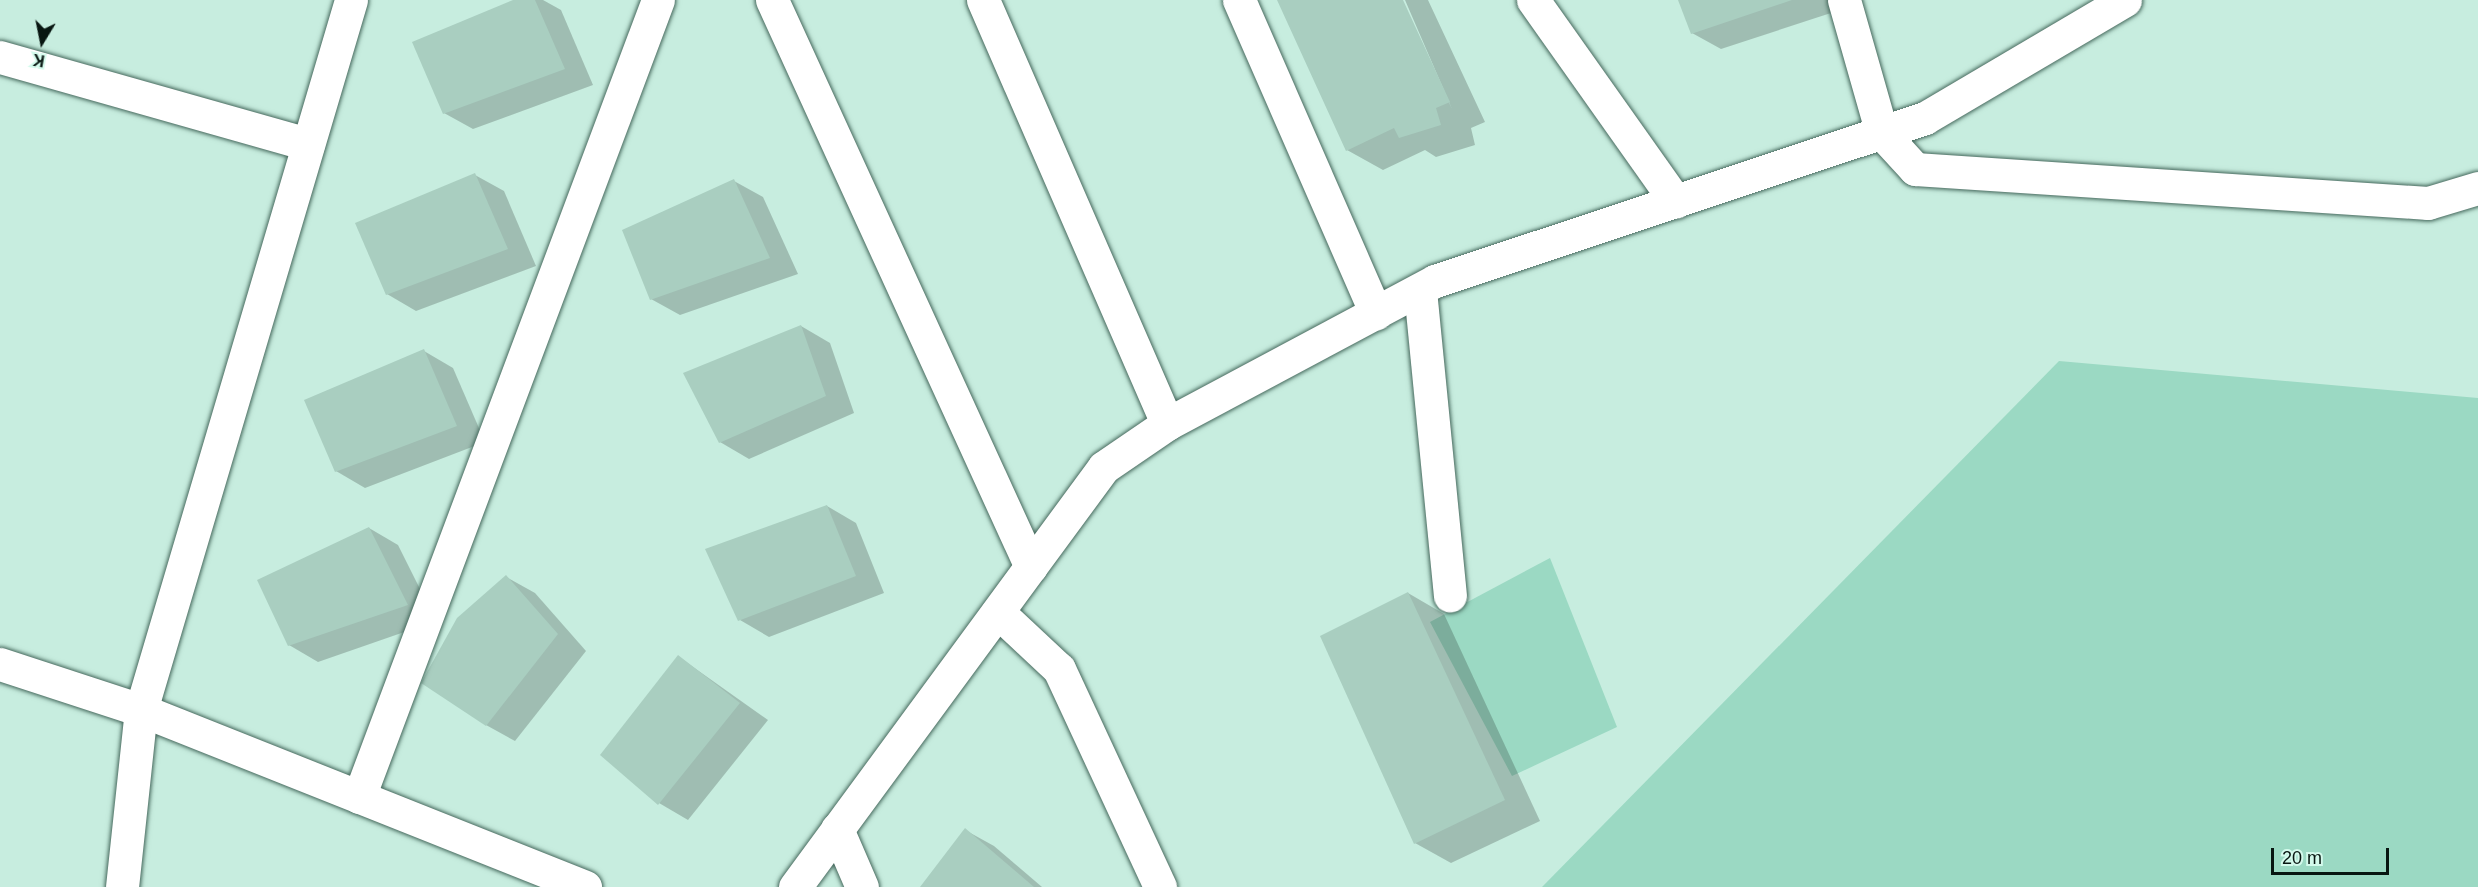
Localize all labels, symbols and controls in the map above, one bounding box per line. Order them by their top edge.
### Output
north arrow [12,12,72,72]
text: K [32,51,46,70]
scale bar [2274,836,2392,874]
text: 20 m [2282,848,2322,868]

